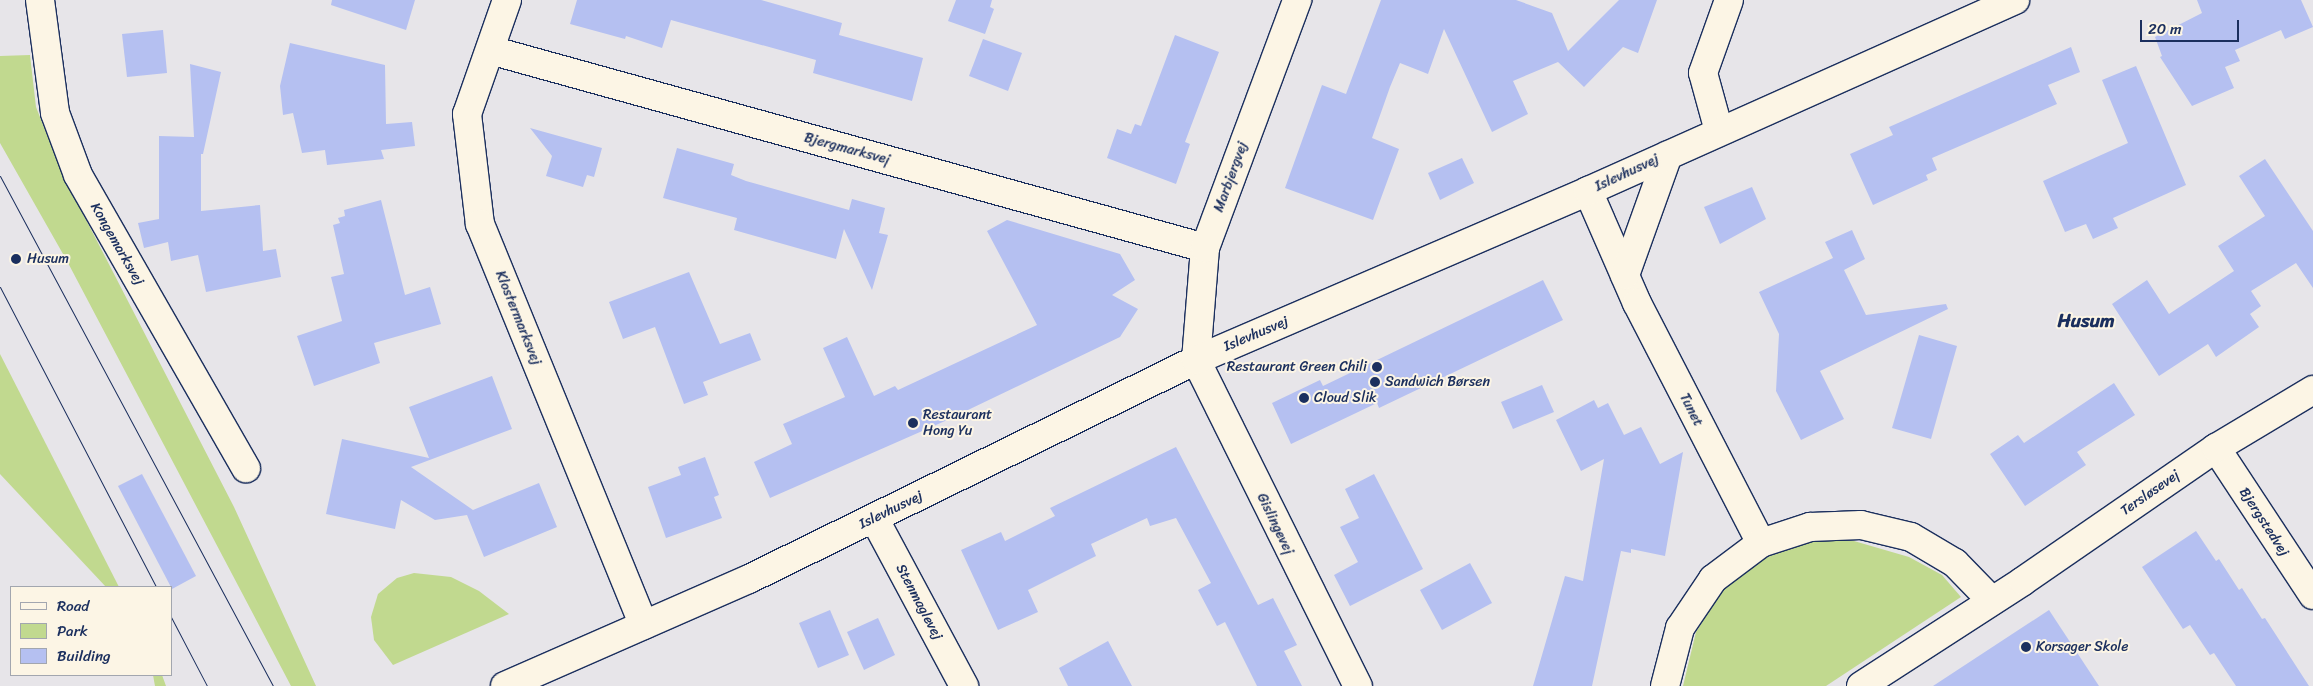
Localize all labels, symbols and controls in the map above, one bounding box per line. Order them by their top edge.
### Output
scale bar [2143,10,2242,42]
text: 20 m [2148,16,2182,42]
street label: Bjergmarksvej [802,129,892,169]
street label: Marbjergvej [1211,140,1251,214]
street label: Islevhusvej [1592,151,1662,195]
street label: Kongemarksvej [87,200,147,288]
place label: Husum [27,251,69,267]
marker: Husum [9,252,23,266]
street label: Klostermarksvej [491,268,545,368]
district label: Husum [2057,310,2115,332]
street label: Islevhusvej [1221,313,1291,355]
place label: Restaurant Green Chili [1226,359,1367,375]
marker: Restaurant Green Chili [1371,361,1383,373]
place label: Sandwich Børsen [1385,374,1490,390]
marker: Sandwich Børsen [1369,376,1381,388]
place label: Cloud Slik [1314,390,1376,406]
street label: Tunet [1676,391,1706,429]
marker: Cloud Slik [1298,392,1310,404]
place label: Restaurant Hong Yu [923,407,992,440]
marker: Restaurant Hong Yu [907,417,919,429]
street label: Tersløsevej [2117,467,2183,519]
street label: Bjergstedvej [2236,485,2292,559]
street label: Islevhusvej [856,487,926,533]
street label: Gislingevej [1253,491,1297,557]
street label: Stenmaglevej [892,561,946,643]
legend [10,586,172,676]
text: Road [57,593,89,619]
text: Park [57,618,88,644]
place label: Korsager Skole [2036,639,2129,655]
marker: Korsager Skole [2020,641,2032,653]
text: Building [57,643,111,669]

